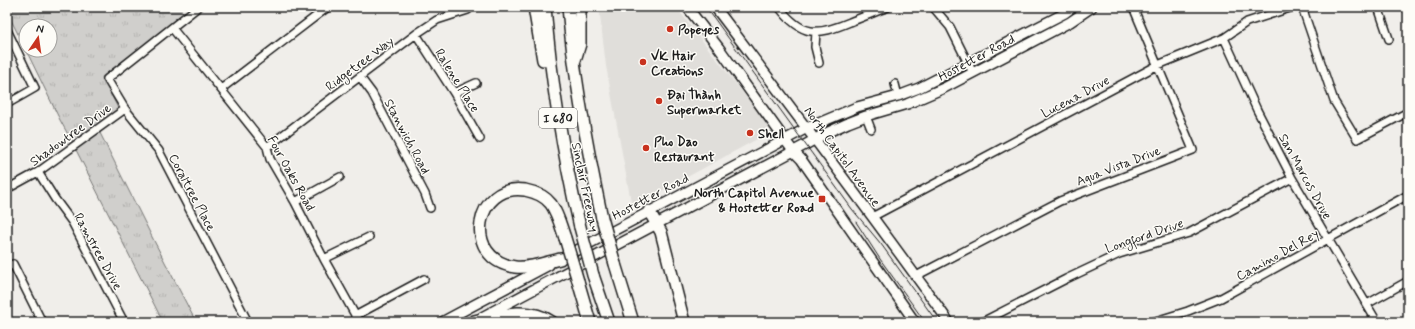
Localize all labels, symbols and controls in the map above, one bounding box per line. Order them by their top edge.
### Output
north arrow [18,18,58,58]
text: N [35,22,45,37]
place label: Popeyes [678,22,719,39]
marker: Popeyes [665,24,675,34]
street label: Hostetter Road [935,31,1018,86]
street label: Ridgetree Way [322,33,398,96]
street label: Ralene Place [430,46,483,116]
place label: VK Hair Creations [651,48,704,80]
marker: VK Hair Creations [638,57,648,67]
street label: Lucena Drive [1039,72,1113,122]
place label: Đại Thành Supermarket [667,87,742,119]
street label: Stanwich Road [380,96,434,177]
marker: Đại Thành Supermarket [654,96,664,106]
street label: Shadowtree Drive [27,100,115,171]
street label: North Capitol Avenue [800,103,884,210]
road number: I 680 [539,108,577,128]
place label: Shell [758,126,784,143]
marker: Shell [745,128,755,138]
street label: San Marcos Drive [1274,131,1335,223]
street label: Four Oaks Road [263,133,318,214]
place label: Pho Dao Restaurant [654,134,715,166]
street label: Sinclair Freeway [567,141,602,234]
street label: Agua Vista Drive [1074,142,1163,190]
marker: Pho Dao Restaurant [641,143,651,153]
street label: Coraltree Place [164,151,219,234]
street label: Hostetter Road [609,170,692,225]
place label: North Capitol Avenue & Hostetter Road [694,185,815,217]
marker: North Capitol Avenue & Hostetter Road [817,194,827,204]
street label: Ramstree Drive [69,210,126,293]
street label: Longford Drive [1103,215,1187,260]
street label: Camino Del Rey [1233,226,1322,285]

